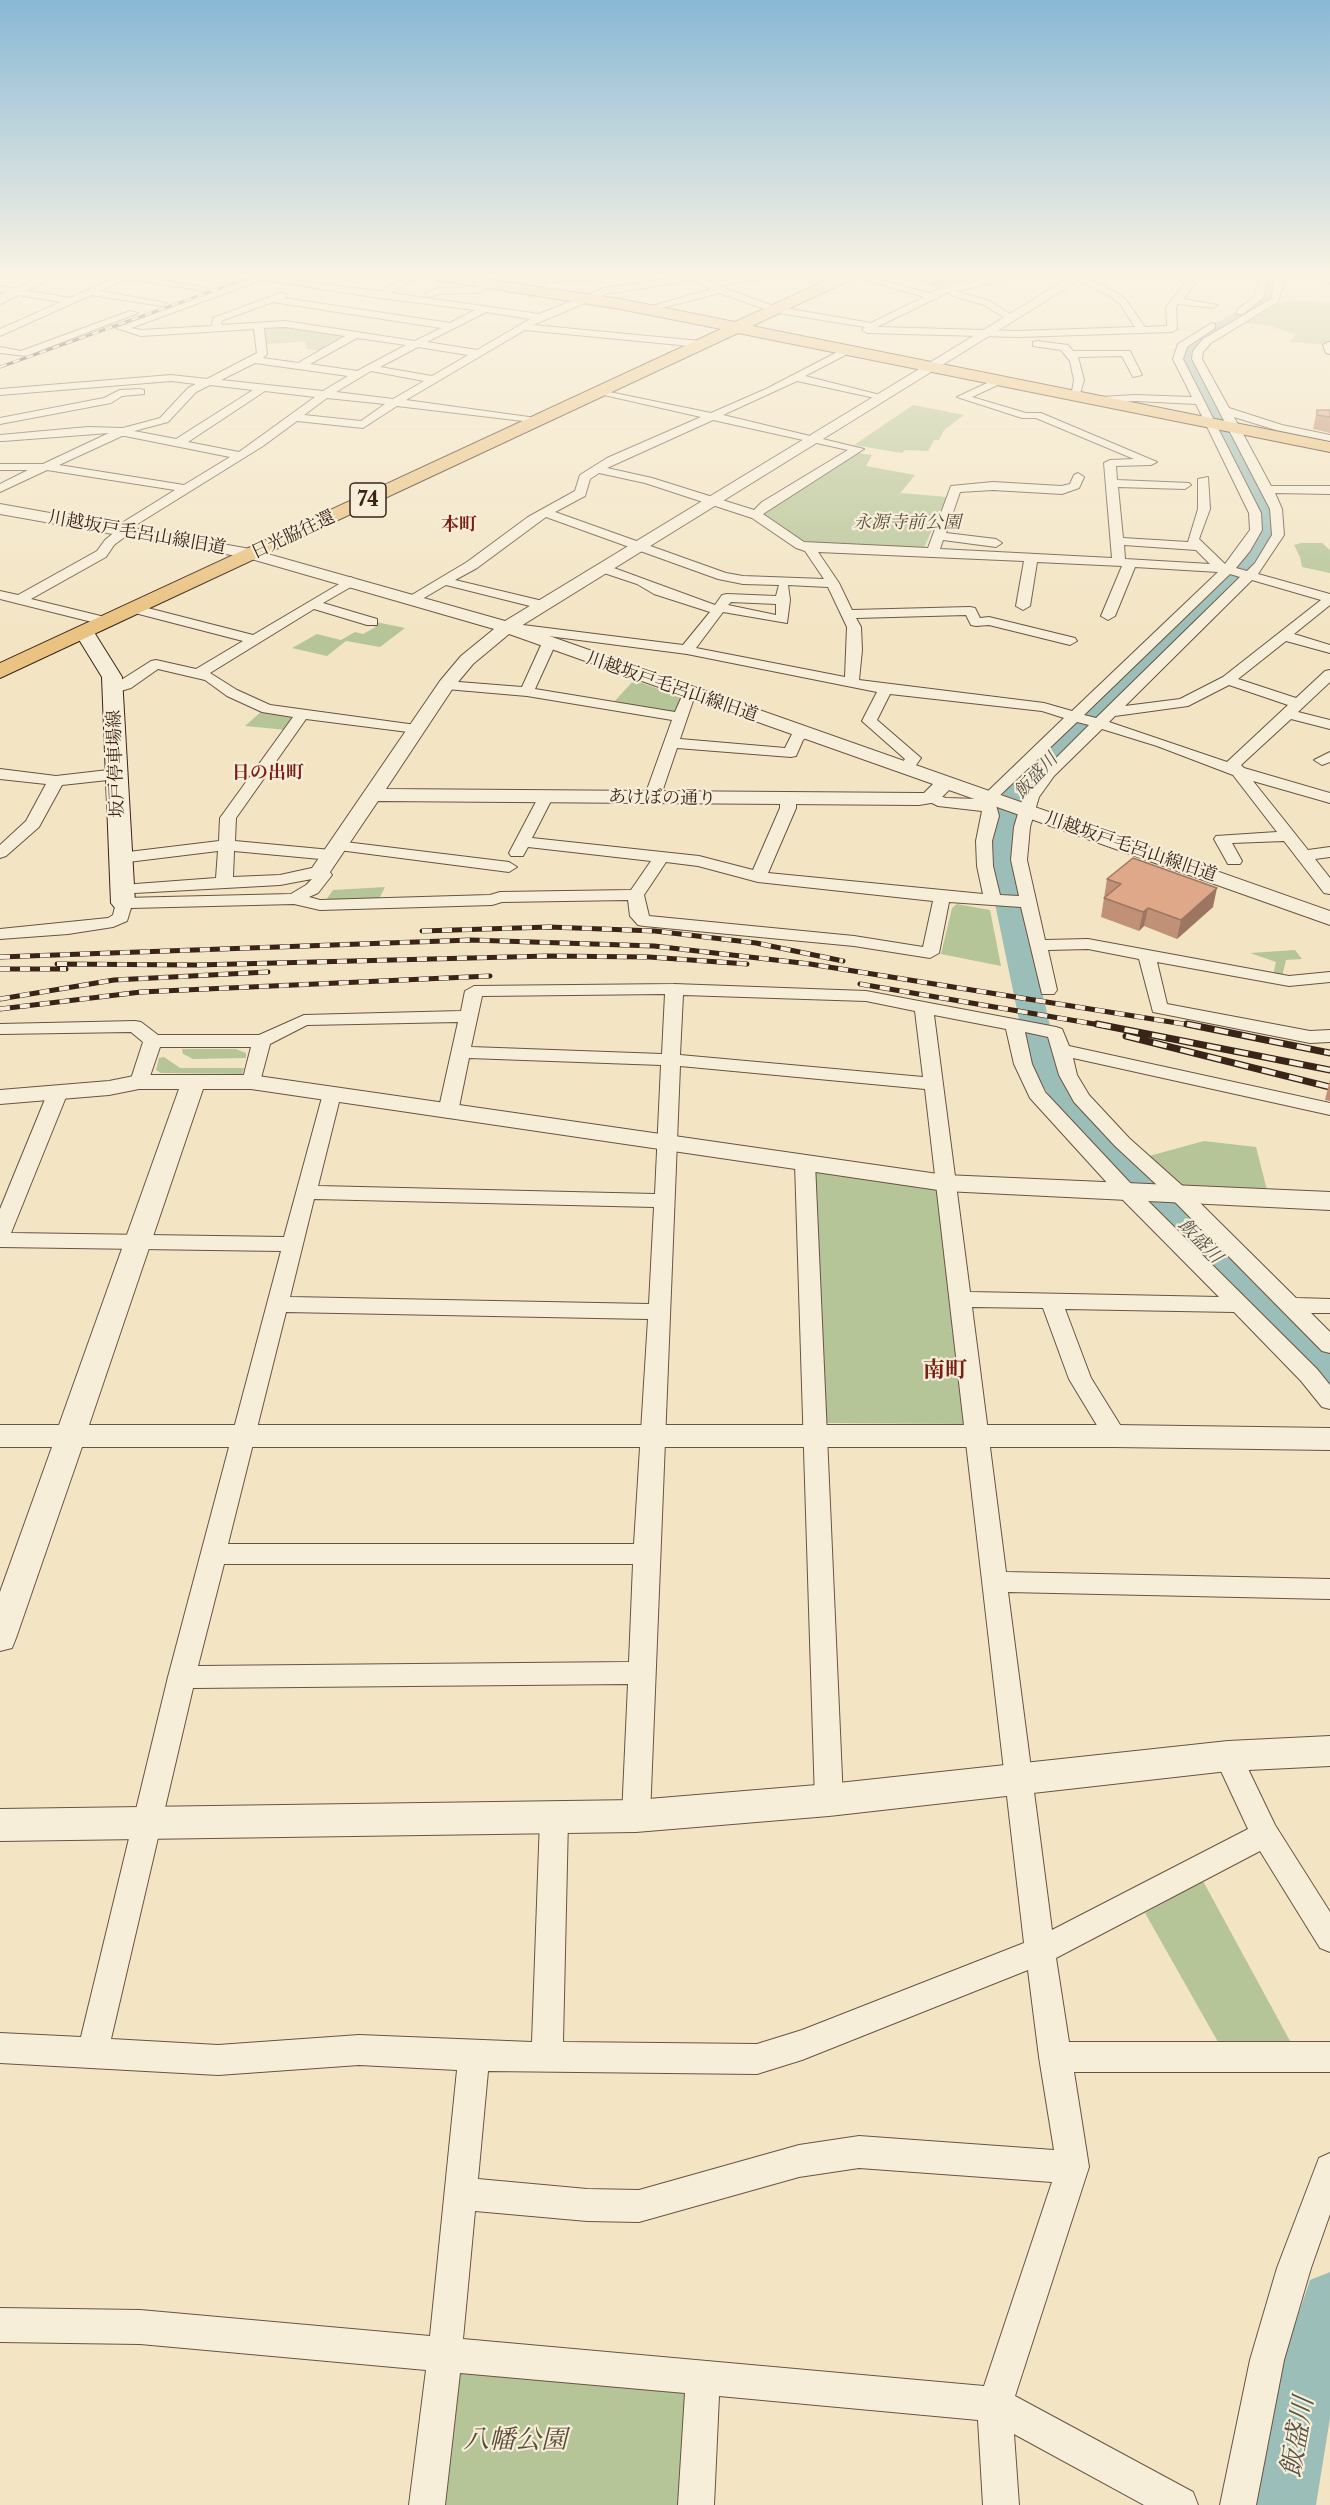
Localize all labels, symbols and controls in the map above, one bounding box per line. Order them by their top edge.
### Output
road number: 74 [350,483,386,517]
street label: 日光脇往還 [248,506,338,564]
street label: 川越坂戸毛呂山線旧道 [46,507,228,559]
park label: 永源寺前公園 [853,512,961,534]
district label: 本町 [441,514,477,536]
street label: 川越坂戸毛呂山線旧道 [583,647,761,727]
street label: 坂戸停車場線 [103,710,129,818]
water label: 飯盛川 [1010,749,1062,803]
district label: 日の出町 [232,762,304,784]
street label: あけぼの通り [608,786,716,810]
street label: 川越坂戸毛呂山線旧道 [1042,807,1220,887]
water label: 飯盛川 [1173,1214,1227,1268]
district label: 南町 [923,1358,967,1384]
water label: 飯盛川 [1275,2394,1321,2480]
park label: 八幡公園 [463,2424,567,2456]

